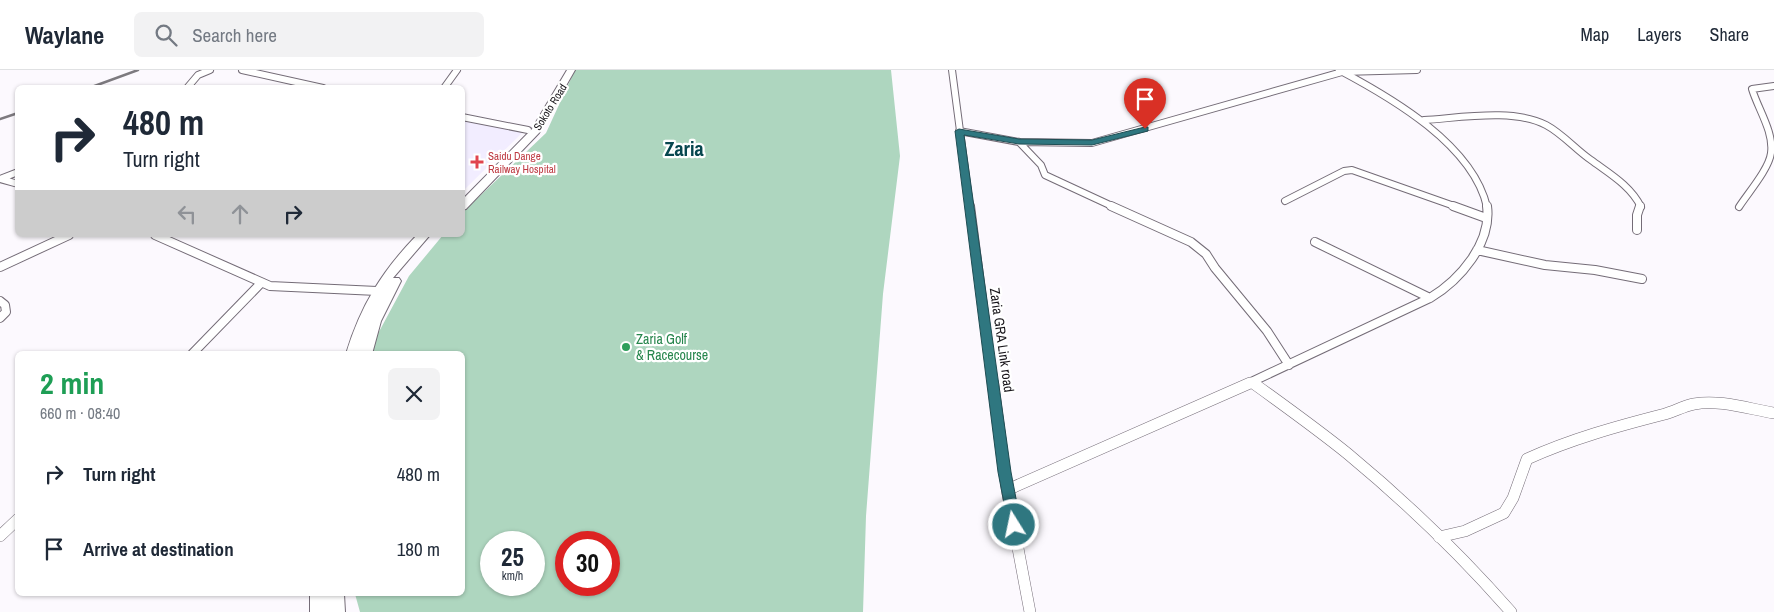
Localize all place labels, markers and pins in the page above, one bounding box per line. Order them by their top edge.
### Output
pin [1124,78,1166,129]
place label: Saidu Dange Railway Hospital [488,149,556,176]
marker: Saidu Dange Railway Hospital [470,155,484,169]
place label: Zaria Golf & Racecourse [636,330,708,364]
marker: Zaria Golf & Racecourse [620,341,632,353]

